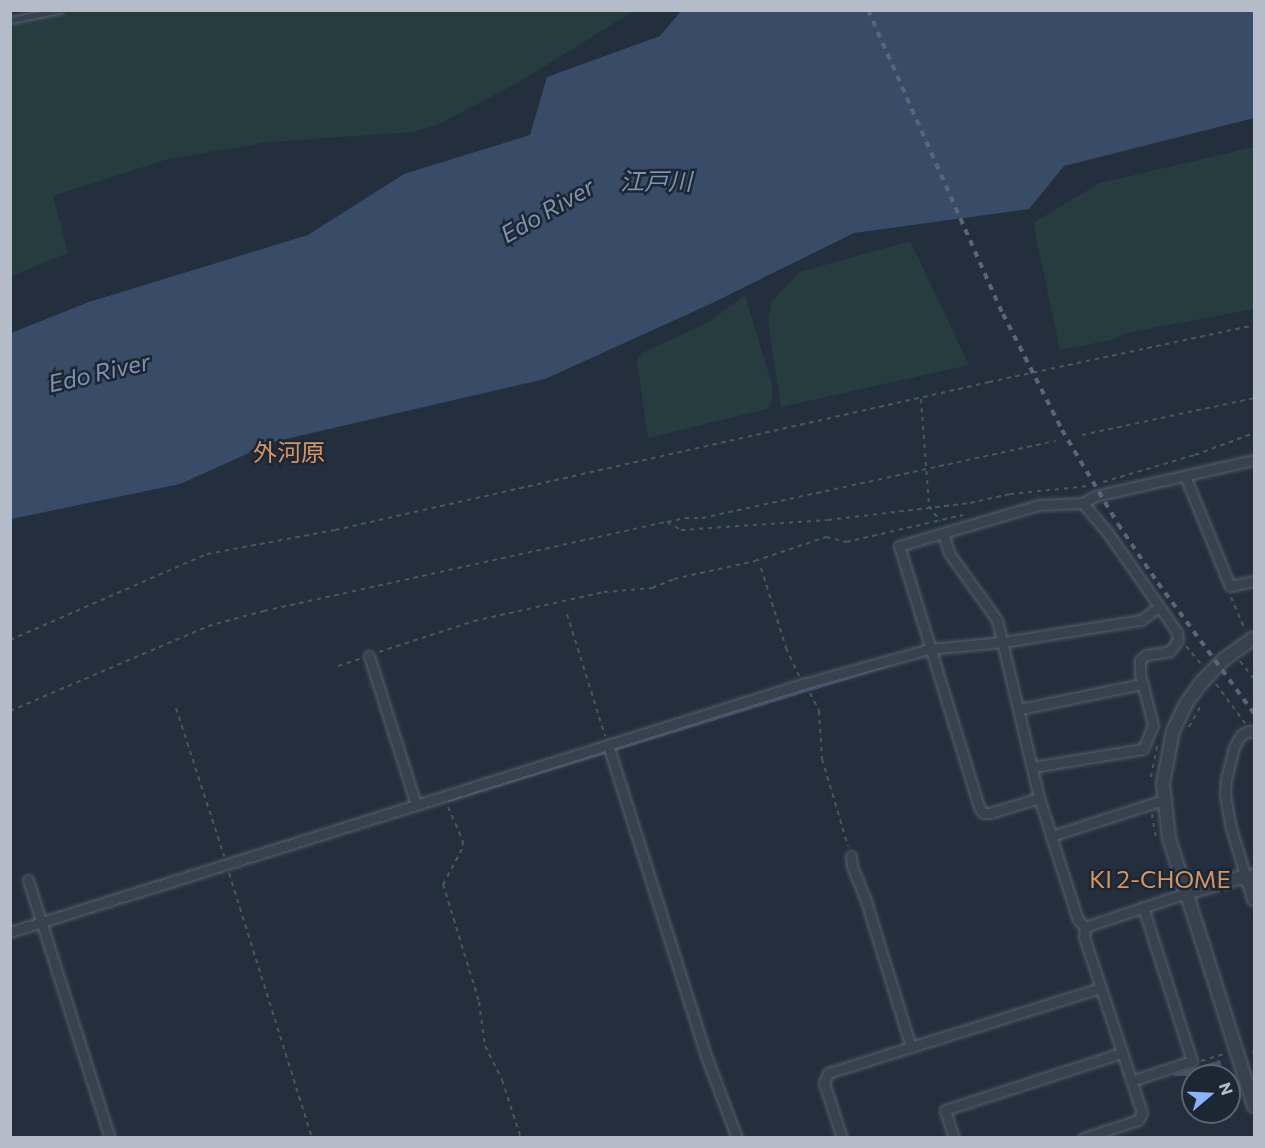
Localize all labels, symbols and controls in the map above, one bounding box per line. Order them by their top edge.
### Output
water label: 江戸川 [620,167,692,195]
water label: Edo River [495,172,599,248]
water label: Edo River [45,346,153,398]
district label: 外河原 [253,438,325,466]
district label: KI 2-CHOME [1082,865,1238,893]
north arrow [1181,1064,1241,1124]
text: N [1216,1080,1238,1097]

